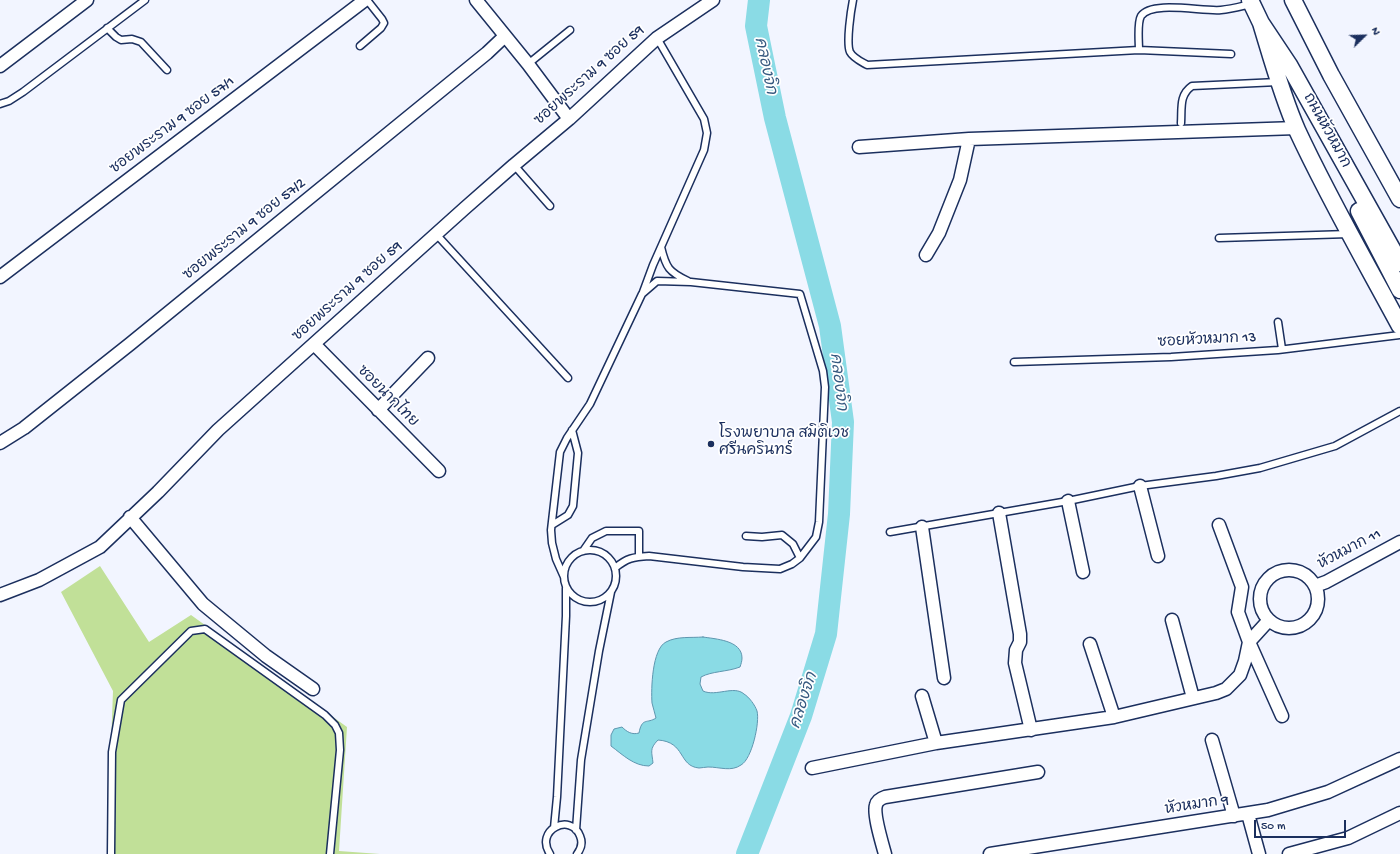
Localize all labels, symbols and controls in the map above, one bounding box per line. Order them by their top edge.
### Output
north arrow [1344,16,1384,56]
street label: ซอยพระราม 9 ซอย 59 [531,22,649,130]
text: N [1368,26,1382,37]
water label: คลองจิก [749,36,779,96]
street label: ซอยพระราม 9 ซอย 57/1 [107,73,239,179]
street label: ถนนหัวหมาก [1298,90,1354,172]
street label: ซอยพระราม 9 ซอย 57/2 [180,175,310,285]
street label: ซอยพระราม 9 ซอย 59 [289,238,407,346]
street label: ซอยหัวหมาก 13 [1157,329,1257,353]
water label: คลองจิก [824,352,850,412]
street label: ซอยนากไทย [352,362,422,432]
place label: โรงพยาบาล สมิติเวช ศรีนครินทร์ [719,426,849,461]
marker: โรงพยาบาล สมิติเวช ศรีนครินทร์ [706,439,716,449]
street label: หัวหมาก 11 [1315,526,1385,574]
water label: คลองจิก [787,670,823,732]
street label: หัวหมาก 9 [1164,792,1230,820]
scale bar [1256,812,1348,838]
text: 50 m [1261,820,1286,834]

